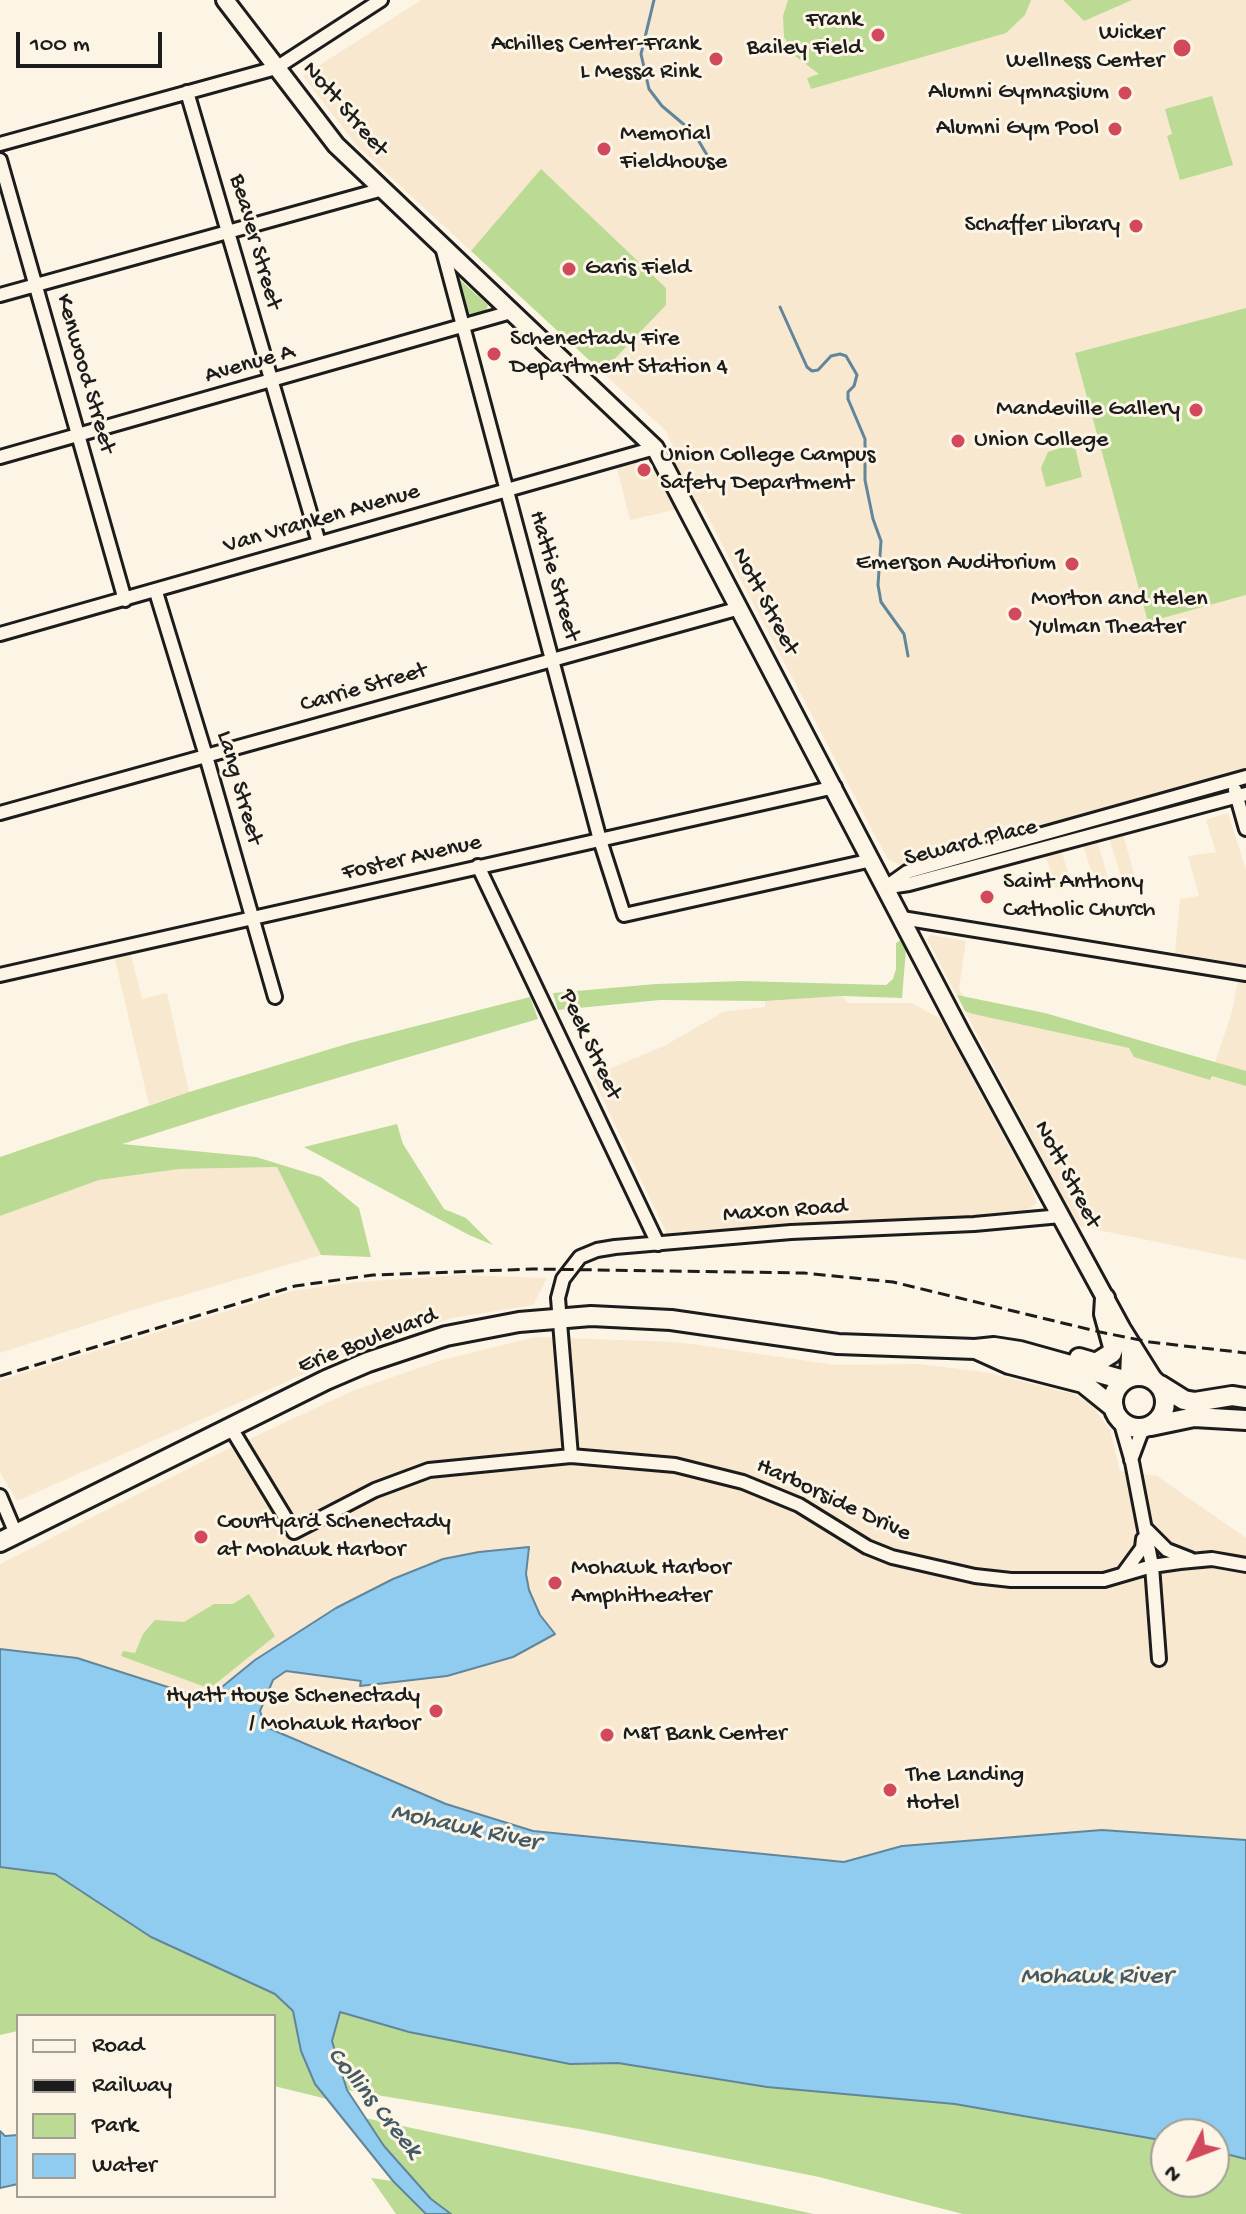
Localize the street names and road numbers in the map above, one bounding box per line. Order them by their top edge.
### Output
street label: Nott Street [295,56,393,164]
street label: Beaver Street [221,171,287,313]
street label: Kenwood Street [48,291,120,457]
street label: Avenue A [202,338,298,392]
street label: Van Vranken Avenue [221,478,423,562]
street label: Hattie Street [521,508,585,644]
street label: Nott Street [724,543,804,661]
street label: Carrie Street [297,657,431,721]
street label: Lang Street [208,728,268,848]
street label: Seward Place [901,814,1041,874]
street label: Foster Avenue [340,829,484,889]
street label: Peek Street [551,985,627,1105]
street label: Nott Street [1026,1116,1106,1234]
street label: Maxon Road [722,1193,848,1231]
street label: Erie Boulevard [294,1302,442,1382]
street label: Harborside Drive [751,1453,915,1549]

